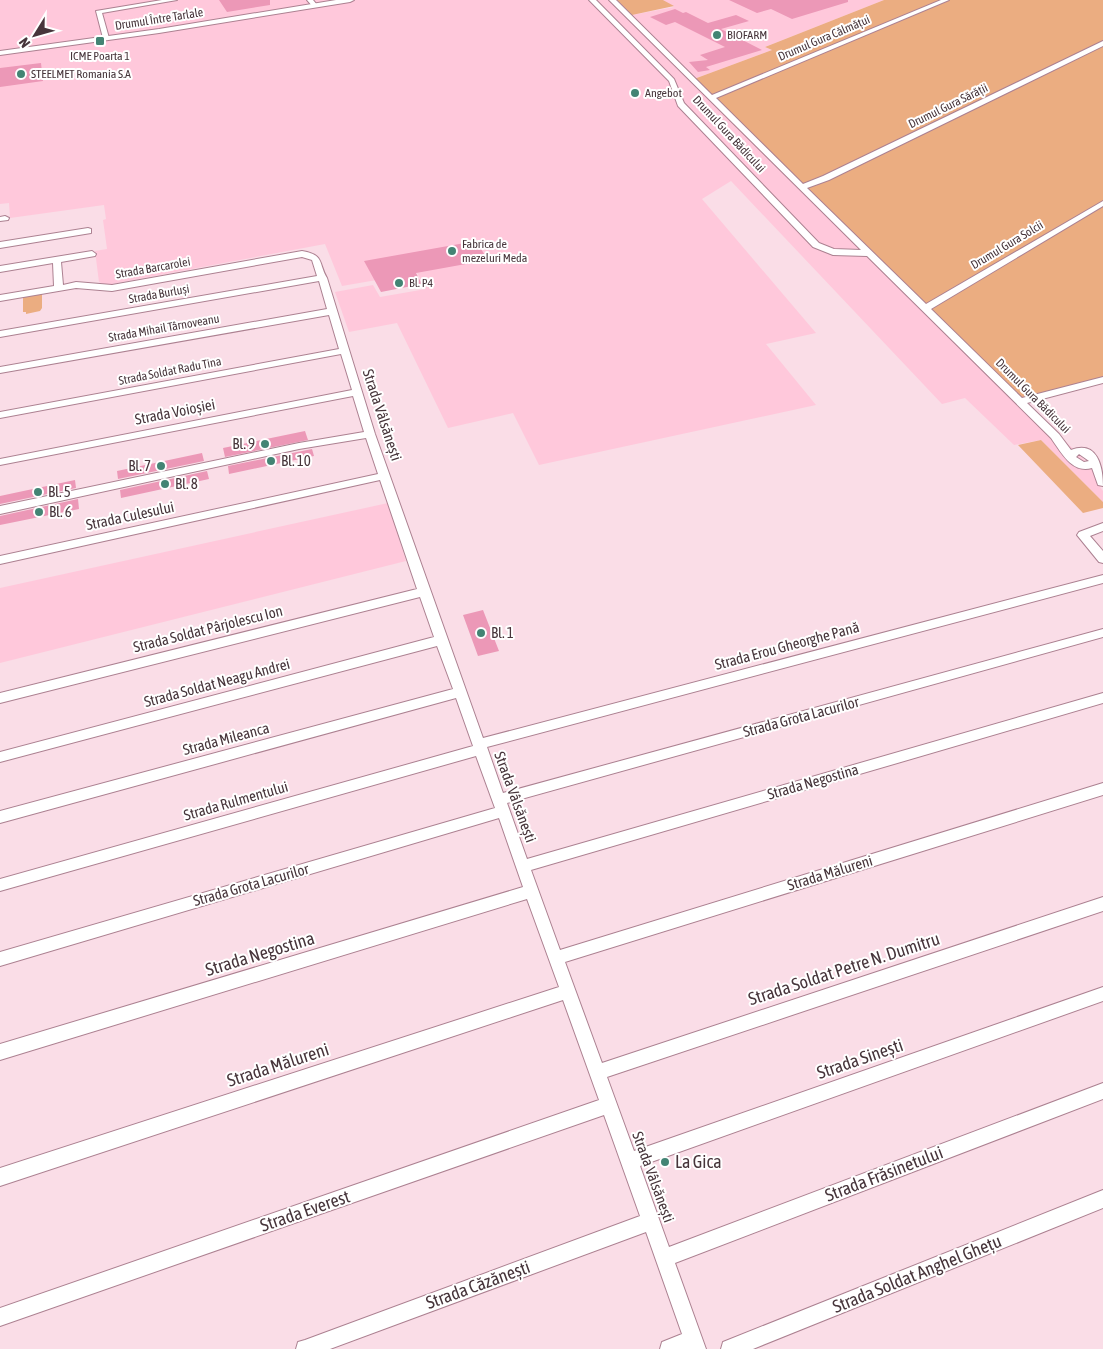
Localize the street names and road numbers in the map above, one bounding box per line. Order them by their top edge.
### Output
street label: Drumul Între Tarlale [114,5,204,33]
street label: Drumul Gura Călmățui [776,12,872,64]
street label: Drumul Gura Sărății [906,81,990,131]
street label: Drumul Gura Bădicului [690,93,768,175]
street label: Drumul Gura Solcii [968,218,1046,272]
street label: Strada Barcarolei [115,255,191,281]
street label: Strada Burluși [128,282,190,306]
street label: Strada Mihail Târnoveanu [107,311,221,345]
street label: Strada Soldat Radu Tina [117,354,223,388]
street label: Drumul Gura Bădicului [993,356,1073,436]
street label: Strada Vâlsănești [360,367,405,463]
street label: Strada Voioșiei [133,395,216,428]
street label: Strada Culesului [84,498,176,533]
street label: Strada Soldat Pârjolescu Ion [131,602,284,655]
street label: Strada Erou Gheorghe Pană [713,618,861,673]
street label: Strada Soldat Neagu Andrei [142,655,292,710]
street label: Strada Grota Lacurilor [741,693,861,740]
street label: Strada Mileanca [181,719,271,758]
street label: Strada Vâlsănești [491,749,540,844]
street label: Strada Negostina [765,760,860,803]
street label: Strada Rulmentului [182,778,290,824]
street label: Strada Mălureni [785,852,874,894]
street label: Strada Grota Lacurilor [191,860,311,909]
street label: Strada Negostina [203,927,317,980]
street label: Strada Soldat Petre N. Dumitru [746,928,942,1009]
street label: Strada Sinești [814,1034,906,1083]
street label: Strada Mălureni [224,1038,331,1091]
street label: Strada Vâlsănești [629,1129,678,1224]
street label: Strada Frăsinetului [822,1141,946,1206]
street label: Strada Everest [257,1185,352,1236]
street label: Strada Soldat Anghel Ghețu [829,1230,1004,1317]
street label: Strada Căzănești [423,1256,533,1313]

